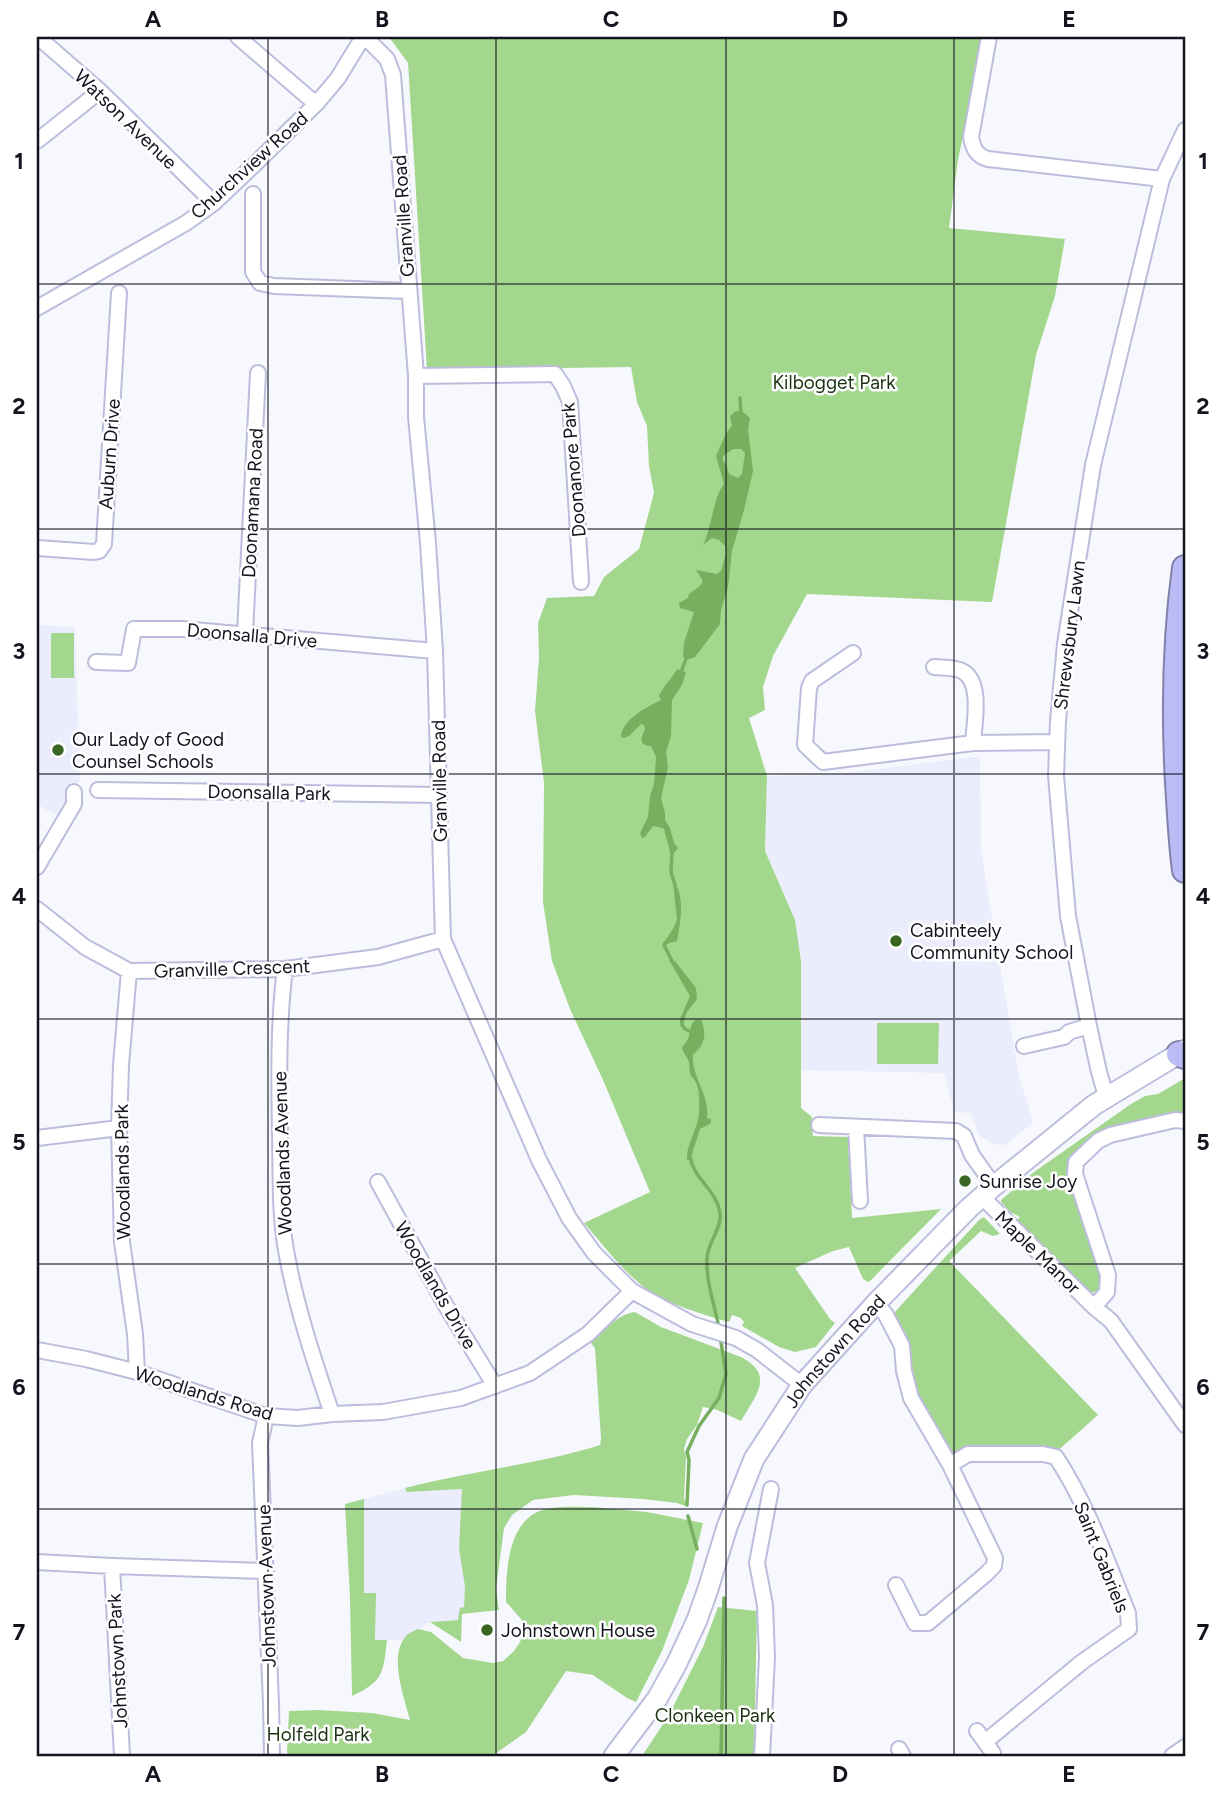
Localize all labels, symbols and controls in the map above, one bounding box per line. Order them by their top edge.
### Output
text: A [145,5,162,33]
text: B [375,5,389,33]
text: C [603,5,620,33]
text: D [832,5,848,33]
text: E [1062,5,1076,33]
street label: Watson Avenue [70,65,182,174]
street label: Churchview Road [186,107,313,224]
text: 1 [14,147,24,175]
text: 1 [1198,147,1208,175]
street label: Granville Road [388,154,419,278]
park label: Kilbogget Park [772,371,896,394]
text: 2 [12,392,26,420]
text: 2 [1196,392,1210,420]
street label: Auburn Drive [94,398,125,510]
street label: Doonanore Park [556,401,591,538]
street label: Doonamana Road [237,428,268,579]
street label: Shrewsbury Lawn [1049,559,1090,711]
street label: Doonsalla Drive [186,618,318,653]
text: 3 [13,637,25,665]
text: 3 [1197,637,1209,665]
street label: Granville Road [427,720,452,842]
place label: Our Lady of Good Counsel Schools [72,728,224,773]
marker: Our Lady of Good Counsel Schools [50,742,66,758]
street label: Doonsalla Park [207,780,332,805]
text: 4 [12,882,26,910]
text: 4 [1196,882,1210,910]
place label: Cabinteely Community School [910,919,1073,964]
marker: Cabinteely Community School [888,933,904,949]
street label: Granville Crescent [153,954,311,983]
street label: Woodlands Avenue [268,1071,297,1235]
street label: Woodlands Park [110,1103,135,1240]
text: 5 [12,1128,26,1156]
text: 5 [1196,1128,1210,1156]
place label: Sunrise Joy [979,1170,1077,1193]
marker: Sunrise Joy [957,1173,973,1189]
street label: Maple Manor [990,1206,1086,1299]
street label: Woodlands Drive [390,1217,481,1353]
street label: Johnstown Road [779,1290,890,1412]
street label: Woodlands Road [132,1361,276,1425]
text: 6 [12,1373,26,1401]
text: 6 [1196,1373,1210,1401]
street label: Saint Gabriels [1069,1498,1134,1616]
street label: Johnstown Avenue [252,1504,281,1668]
street label: Johnstown Park [102,1592,133,1729]
text: 7 [13,1618,26,1646]
text: 7 [1197,1618,1210,1646]
place label: Johnstown House [501,1619,655,1642]
marker: Johnstown House [479,1622,495,1638]
park label: Clonkeen Park [655,1704,776,1727]
park label: Holfeld Park [267,1723,370,1746]
text: A [145,1760,162,1788]
text: B [375,1760,389,1788]
text: C [603,1760,620,1788]
text: D [832,1760,848,1788]
text: E [1062,1760,1076,1788]

